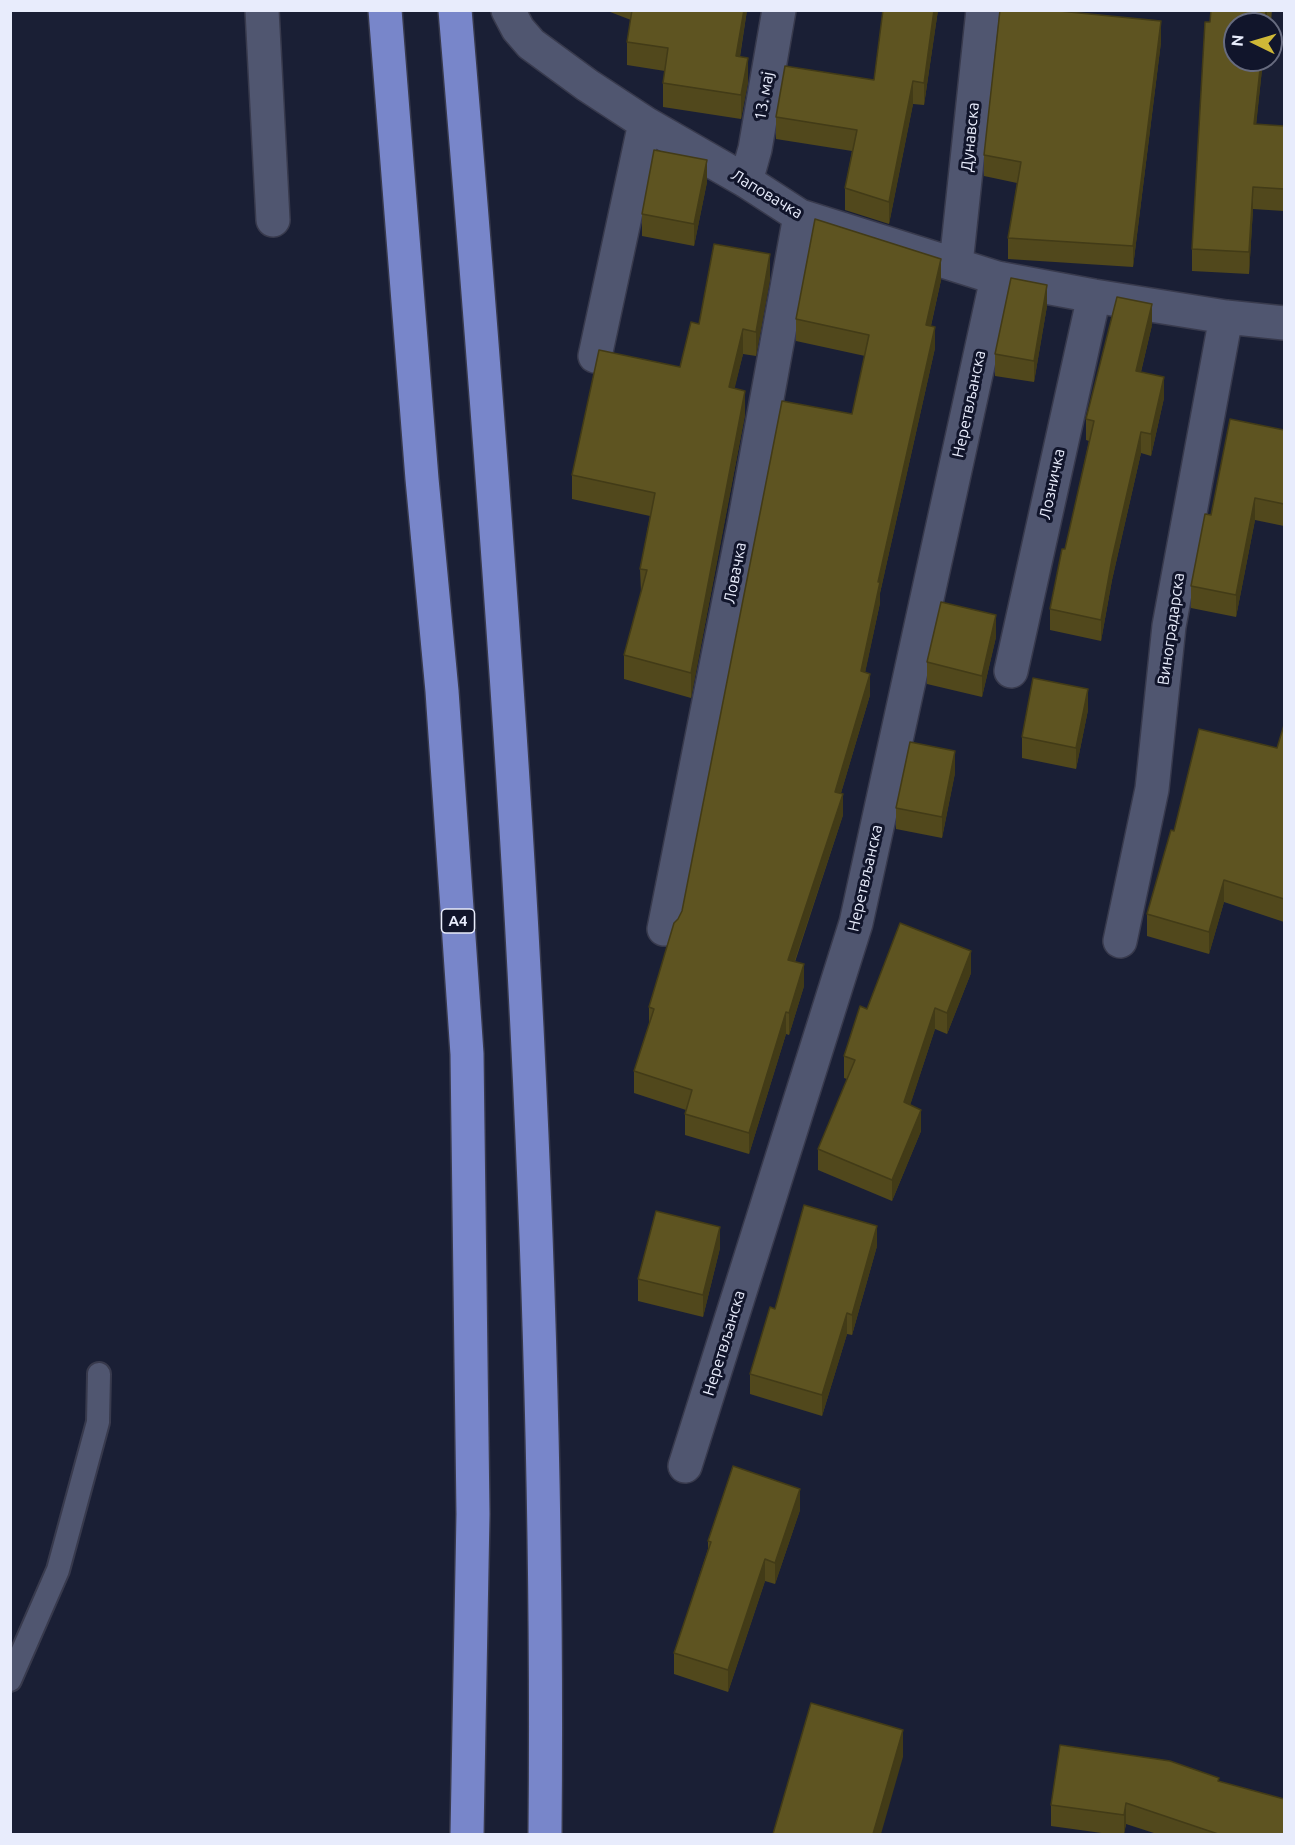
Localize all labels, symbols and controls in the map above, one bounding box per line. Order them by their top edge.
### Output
north arrow [1223,12,1283,72]
text: N [1228,34,1247,47]
street label: 13. мај [750,70,778,122]
street label: Дунавска [957,101,983,173]
street label: Лаповачка [728,165,806,223]
street label: Неретвљанска [948,349,990,459]
street label: Лозничка [1035,447,1069,521]
street label: Ловачка [720,541,750,605]
street label: Виноградарска [1154,572,1188,686]
street label: Неретвљанска [843,823,887,933]
road number: A4 [442,909,474,933]
street label: Неретвљанска [699,1288,749,1398]

